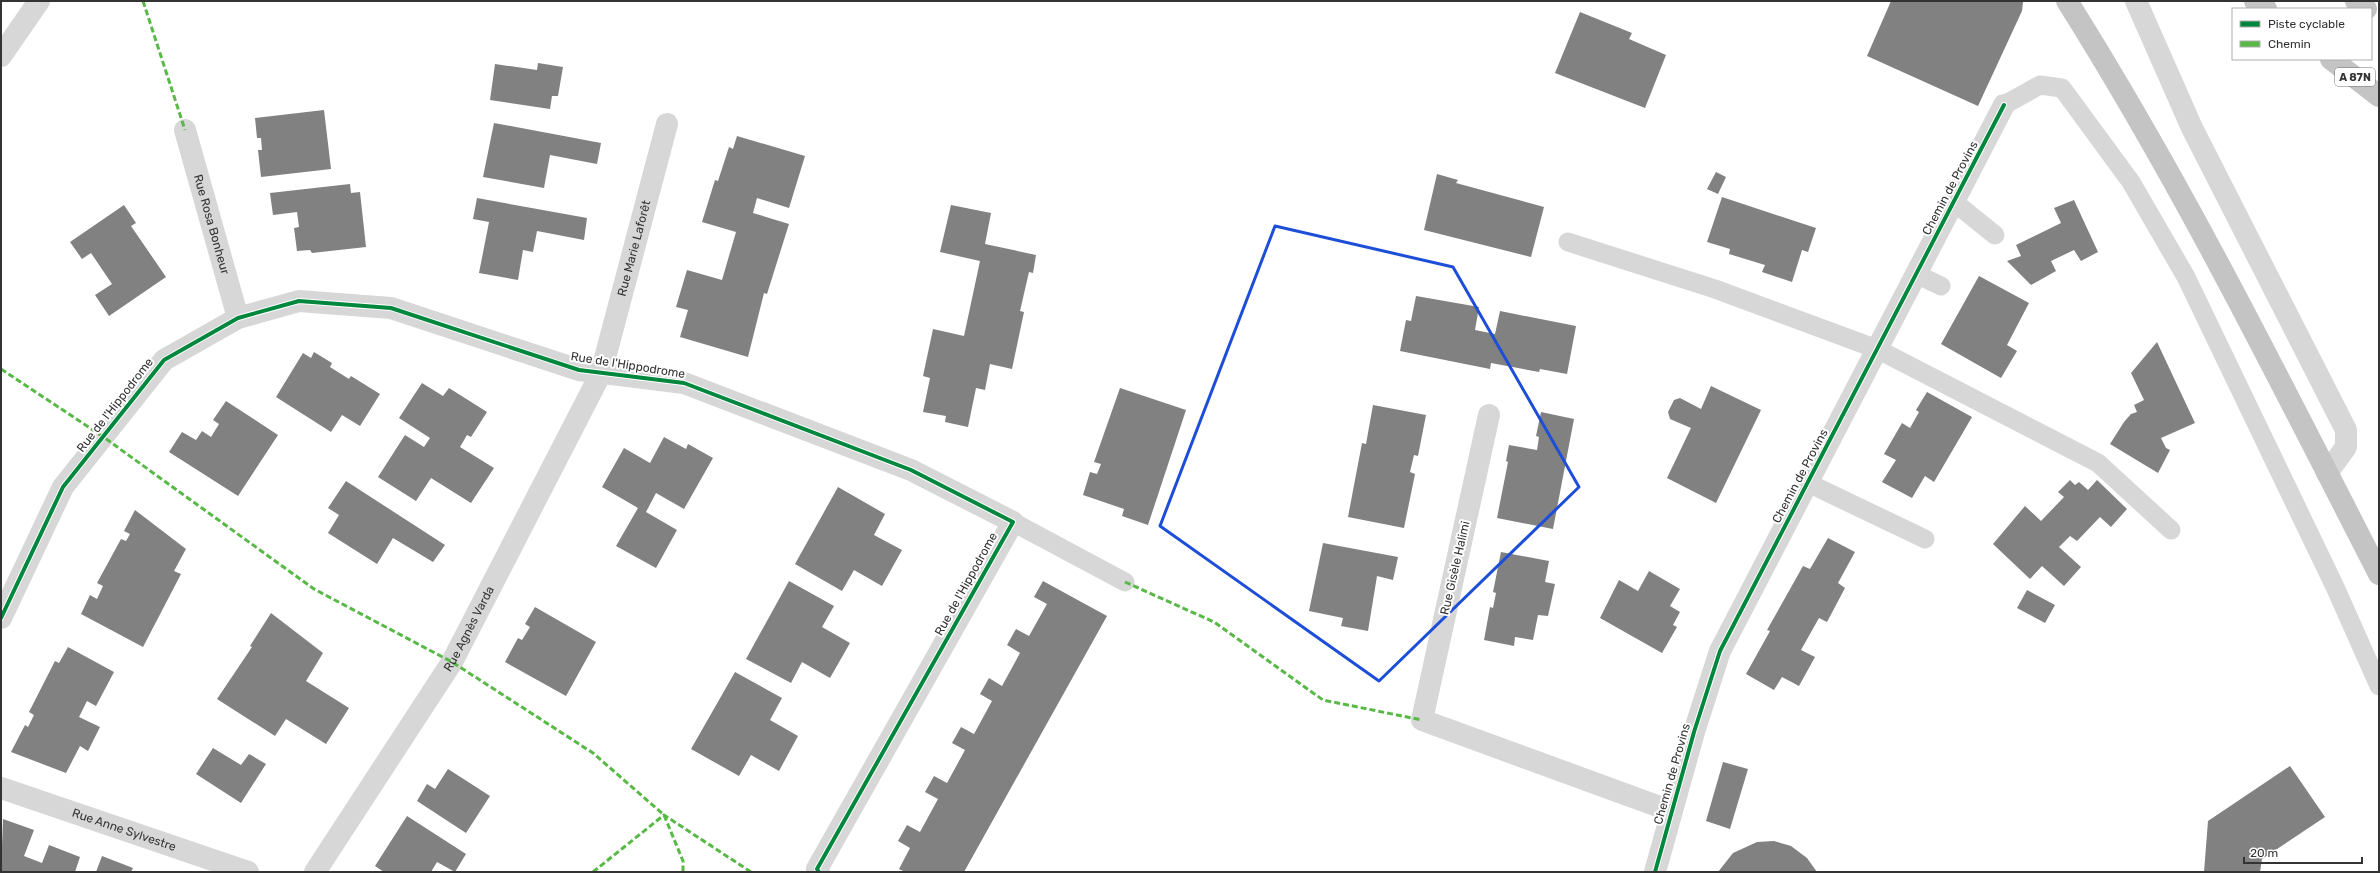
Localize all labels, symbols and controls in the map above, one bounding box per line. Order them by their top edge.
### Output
legend [2232,8,2372,60]
text: Piste cyclable [2268,17,2345,31]
text: Chemin [2268,37,2311,51]
road number: A 87N [2335,68,2375,86]
street label: Chemin de Provins [1919,139,1981,237]
street label: Rue Rosa Bonheur [191,173,232,276]
street label: Rue Marie Laforêt [615,198,654,298]
street label: Rue de l'Hippodrome [570,349,686,381]
street label: Rue de l'Hippodrome [74,355,156,455]
street label: Chemin de Provins [1769,427,1831,525]
street label: Rue Gisèle Halimi [1437,520,1473,616]
street label: Rue de l'Hippodrome [932,530,1000,638]
street label: Rue Agnès Varda [441,584,497,674]
street label: Chemin de Provins [1651,722,1693,826]
street label: Rue Anne Sylvestre [70,806,178,854]
scale bar [2244,839,2362,865]
text: 20 m [2250,846,2278,860]

